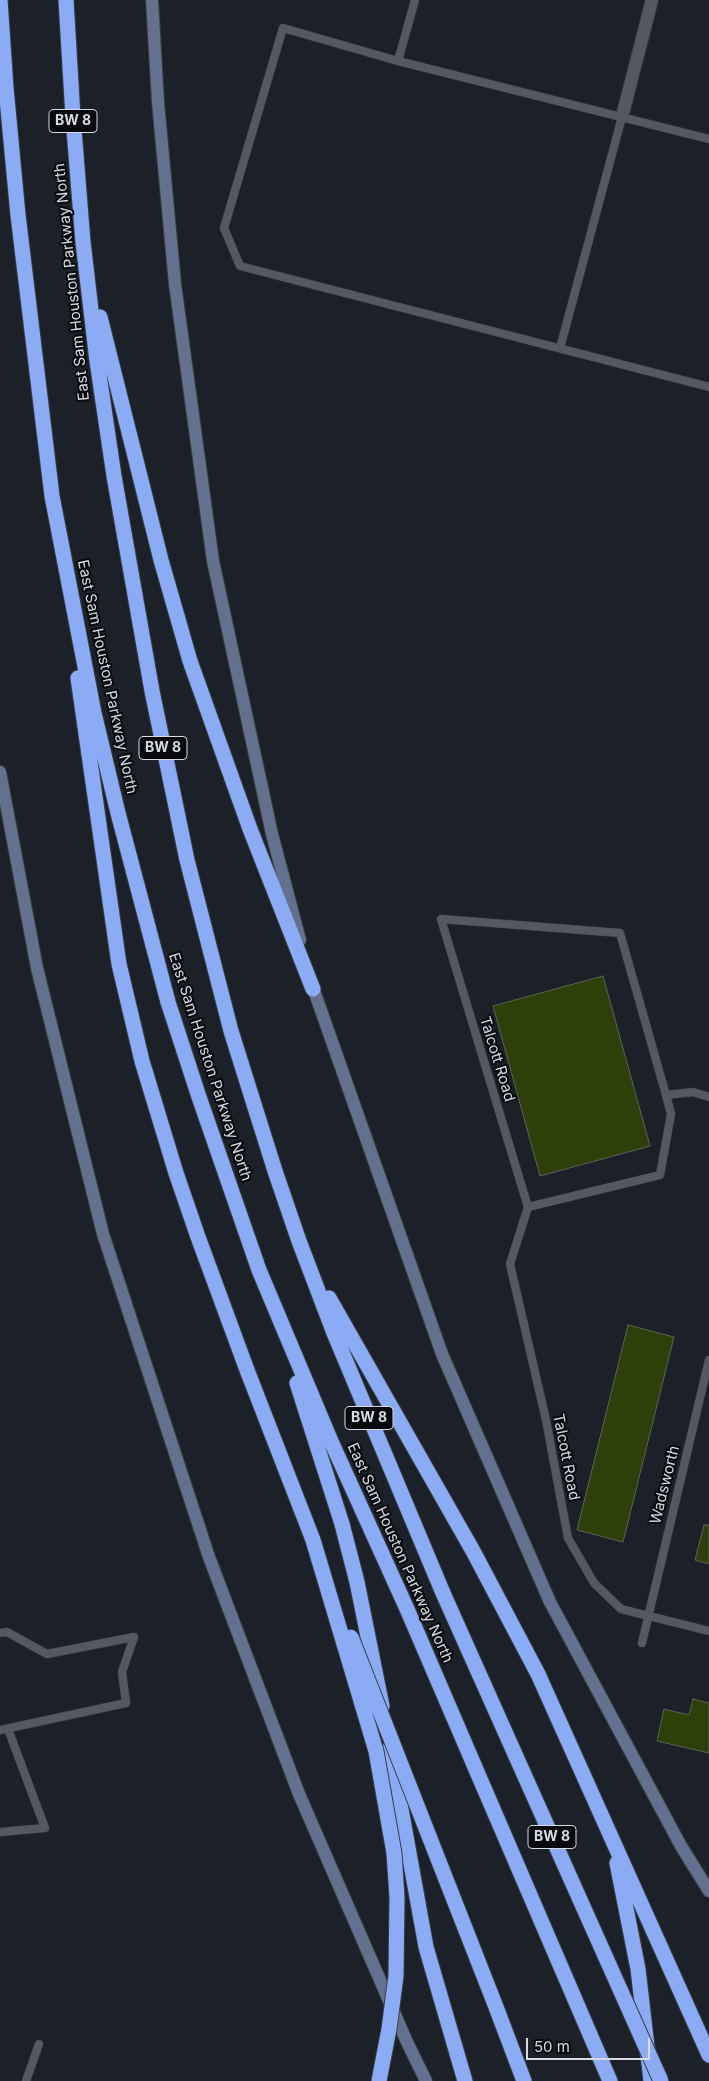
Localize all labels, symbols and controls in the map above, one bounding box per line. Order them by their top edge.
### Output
road number: BW 8 [49,110,97,132]
street label: East Sam Houston Parkway North [51,162,93,402]
street label: East Sam Houston Parkway North [73,558,141,796]
road number: BW 8 [139,736,187,760]
street label: East Sam Houston Parkway North [165,951,255,1183]
street label: Talcott Road [476,1014,518,1104]
road number: BW 8 [345,1406,393,1430]
street label: Talcott Road [549,1412,583,1502]
street label: East Sam Houston Parkway North [343,1440,457,1666]
street label: Wadsworth [647,1444,683,1526]
road number: BW 8 [528,1825,576,1848]
scale bar [529,2028,653,2060]
text: 50 m [534,2037,570,2056]

